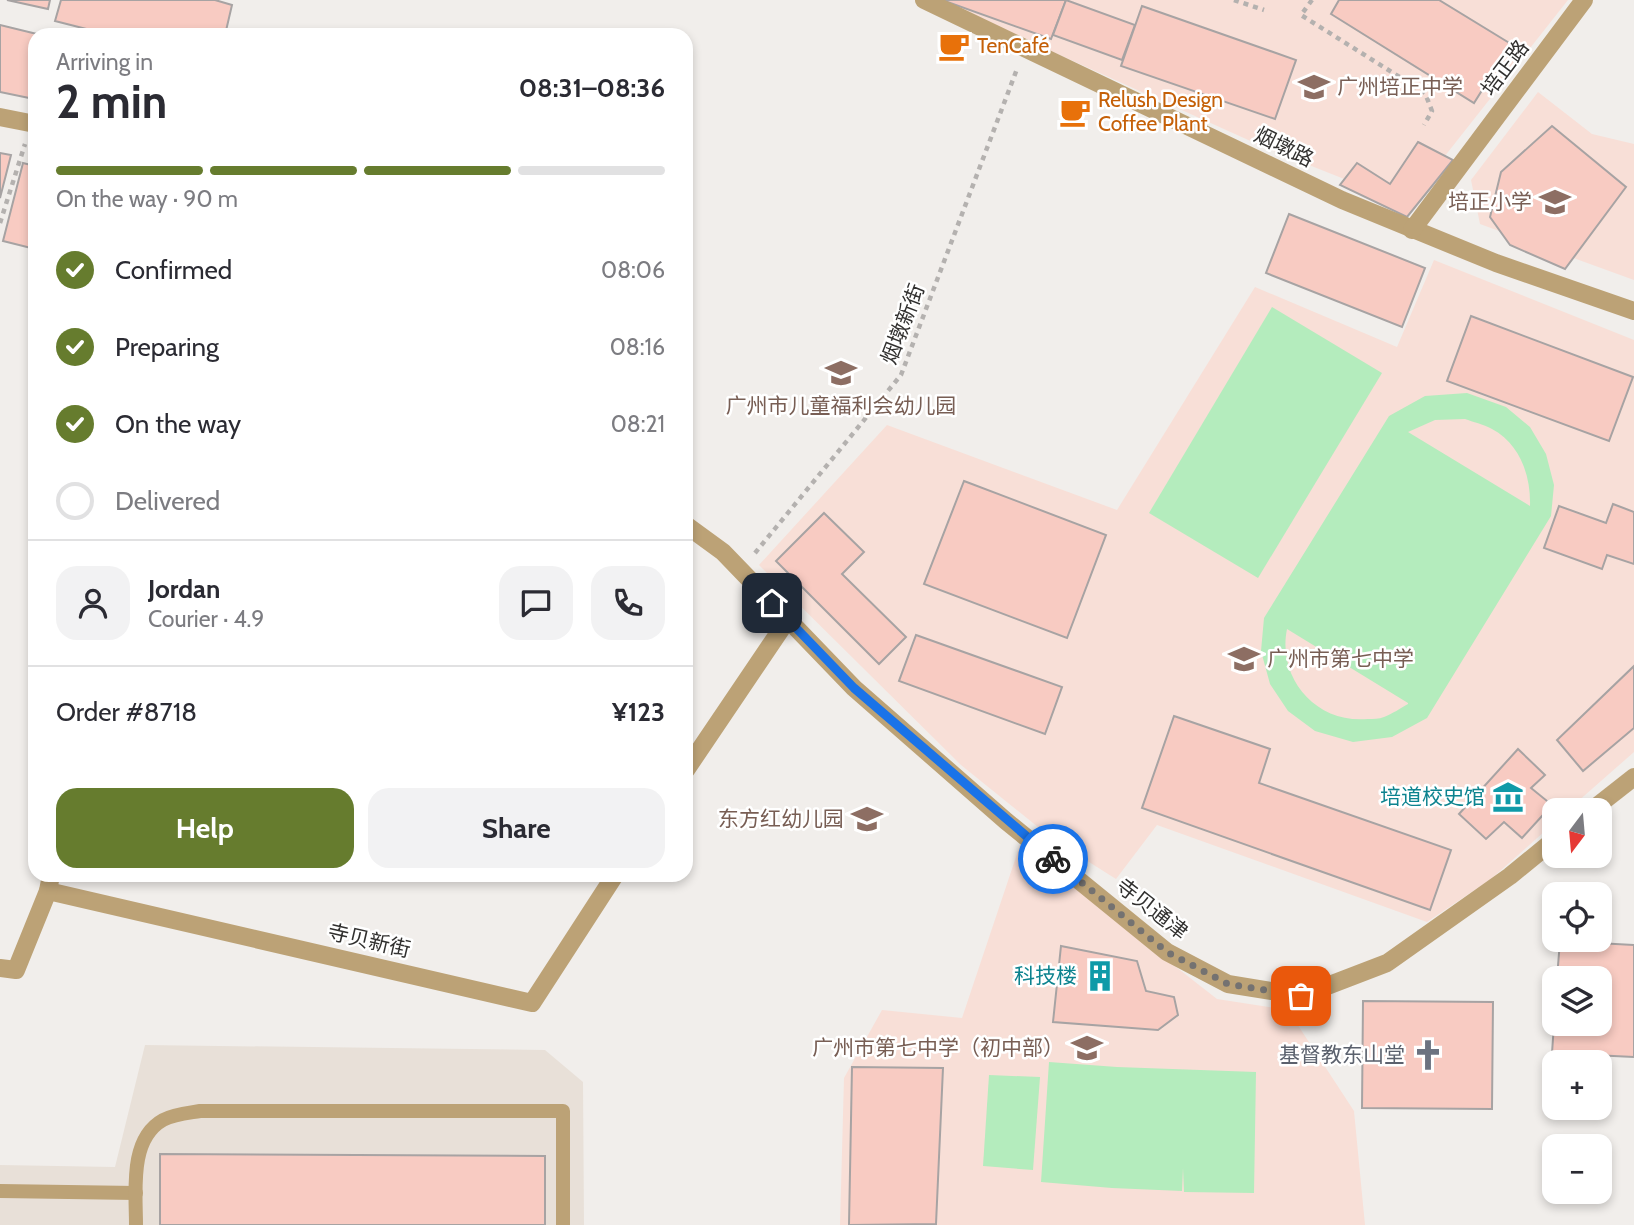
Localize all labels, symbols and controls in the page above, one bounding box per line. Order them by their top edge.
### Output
cafe icon: TenCafé [937,29,971,63]
place label: TenCafé [977,33,1049,58]
street label: 培正路 [1476,35,1534,100]
text: Arriving in [56,48,153,76]
school or university icon: 广州培正中学 [1297,70,1331,104]
text: 08:31–08:36 [519,72,665,104]
text: 2 min [56,74,167,130]
place label: 广州培正中学 [1337,74,1463,99]
place label: Relush Design Coffee Plant [1098,87,1223,136]
cafe icon: Relush Design Coffee Plant [1058,95,1092,129]
street label: 烟墩路 [1250,122,1318,172]
text: On the way · 90 m [56,185,238,213]
school or university icon: 培正小学 [1538,185,1572,219]
place label: 培正小学 [1448,189,1532,214]
icon: check [56,251,94,289]
text: Confirmed [115,254,232,286]
text: 08:06 [601,256,665,284]
street label: 烟墩新街 [876,280,929,368]
icon: check [56,328,94,366]
text: Preparing [115,331,219,363]
text: 08:16 [610,333,665,361]
school or university icon: 广州市儿童福利会幼儿园 [824,356,858,390]
place label: 广州市儿童福利会幼儿园 [726,393,957,418]
icon: check [56,405,94,443]
text: On the way [115,408,241,440]
text: 08:21 [611,410,665,438]
text: Delivered [115,485,220,517]
button: person [56,566,130,640]
button: chat [499,566,573,640]
button: phone [591,566,665,640]
text: Jordan [148,573,220,605]
pin [742,573,802,633]
icon: home [753,584,791,622]
text: Courier · 4.9 [148,605,264,633]
school or university icon: 广州市第七中学 [1227,642,1261,676]
place label: 广州市第七中学 [1267,646,1414,671]
text: Order #8718 [56,696,197,728]
text: ¥123 [612,696,665,728]
museum icon: 培道校史馆 [1491,780,1525,814]
place label: 培道校史馆 [1380,784,1485,809]
button: Help [56,788,354,868]
button: Share [368,788,665,868]
north arrow [1542,798,1612,868]
map controls [1542,798,1612,1204]
school or university icon: 东方红幼儿园 [850,802,884,836]
place label: 东方红幼儿园 [718,806,844,831]
courier [1018,824,1088,894]
icon: bike [1034,840,1072,878]
street label: 寺贝通津 [1112,873,1193,944]
button: locate [1542,882,1612,952]
street label: 寺贝新街 [325,919,413,962]
building icon: 科技楼 [1083,959,1117,993]
place label: 科技楼 [1014,963,1077,988]
pin [1271,966,1331,1026]
button: layers [1542,966,1612,1036]
icon: bag [1282,977,1320,1015]
school or university icon: 广州市第七中学（初中部） [1070,1031,1104,1065]
place label: 广州市第七中学（初中部） [812,1035,1064,1060]
church icon: 基督教东山堂 [1411,1038,1445,1072]
place label: 基督教东山堂 [1279,1042,1405,1067]
button: + [1542,1050,1612,1120]
button: − [1542,1134,1612,1204]

